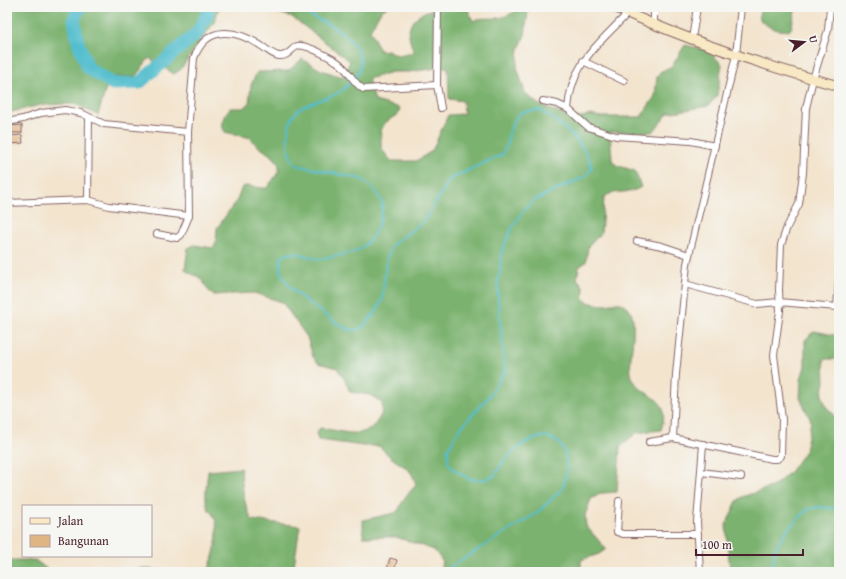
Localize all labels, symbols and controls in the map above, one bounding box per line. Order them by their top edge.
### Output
north arrow [784,22,824,62]
text: U [805,33,822,46]
legend [22,505,152,557]
text: Jalan [56,512,83,529]
scale bar [696,531,803,557]
text: Bangunan [58,532,109,549]
text: 100 m [702,536,732,553]

